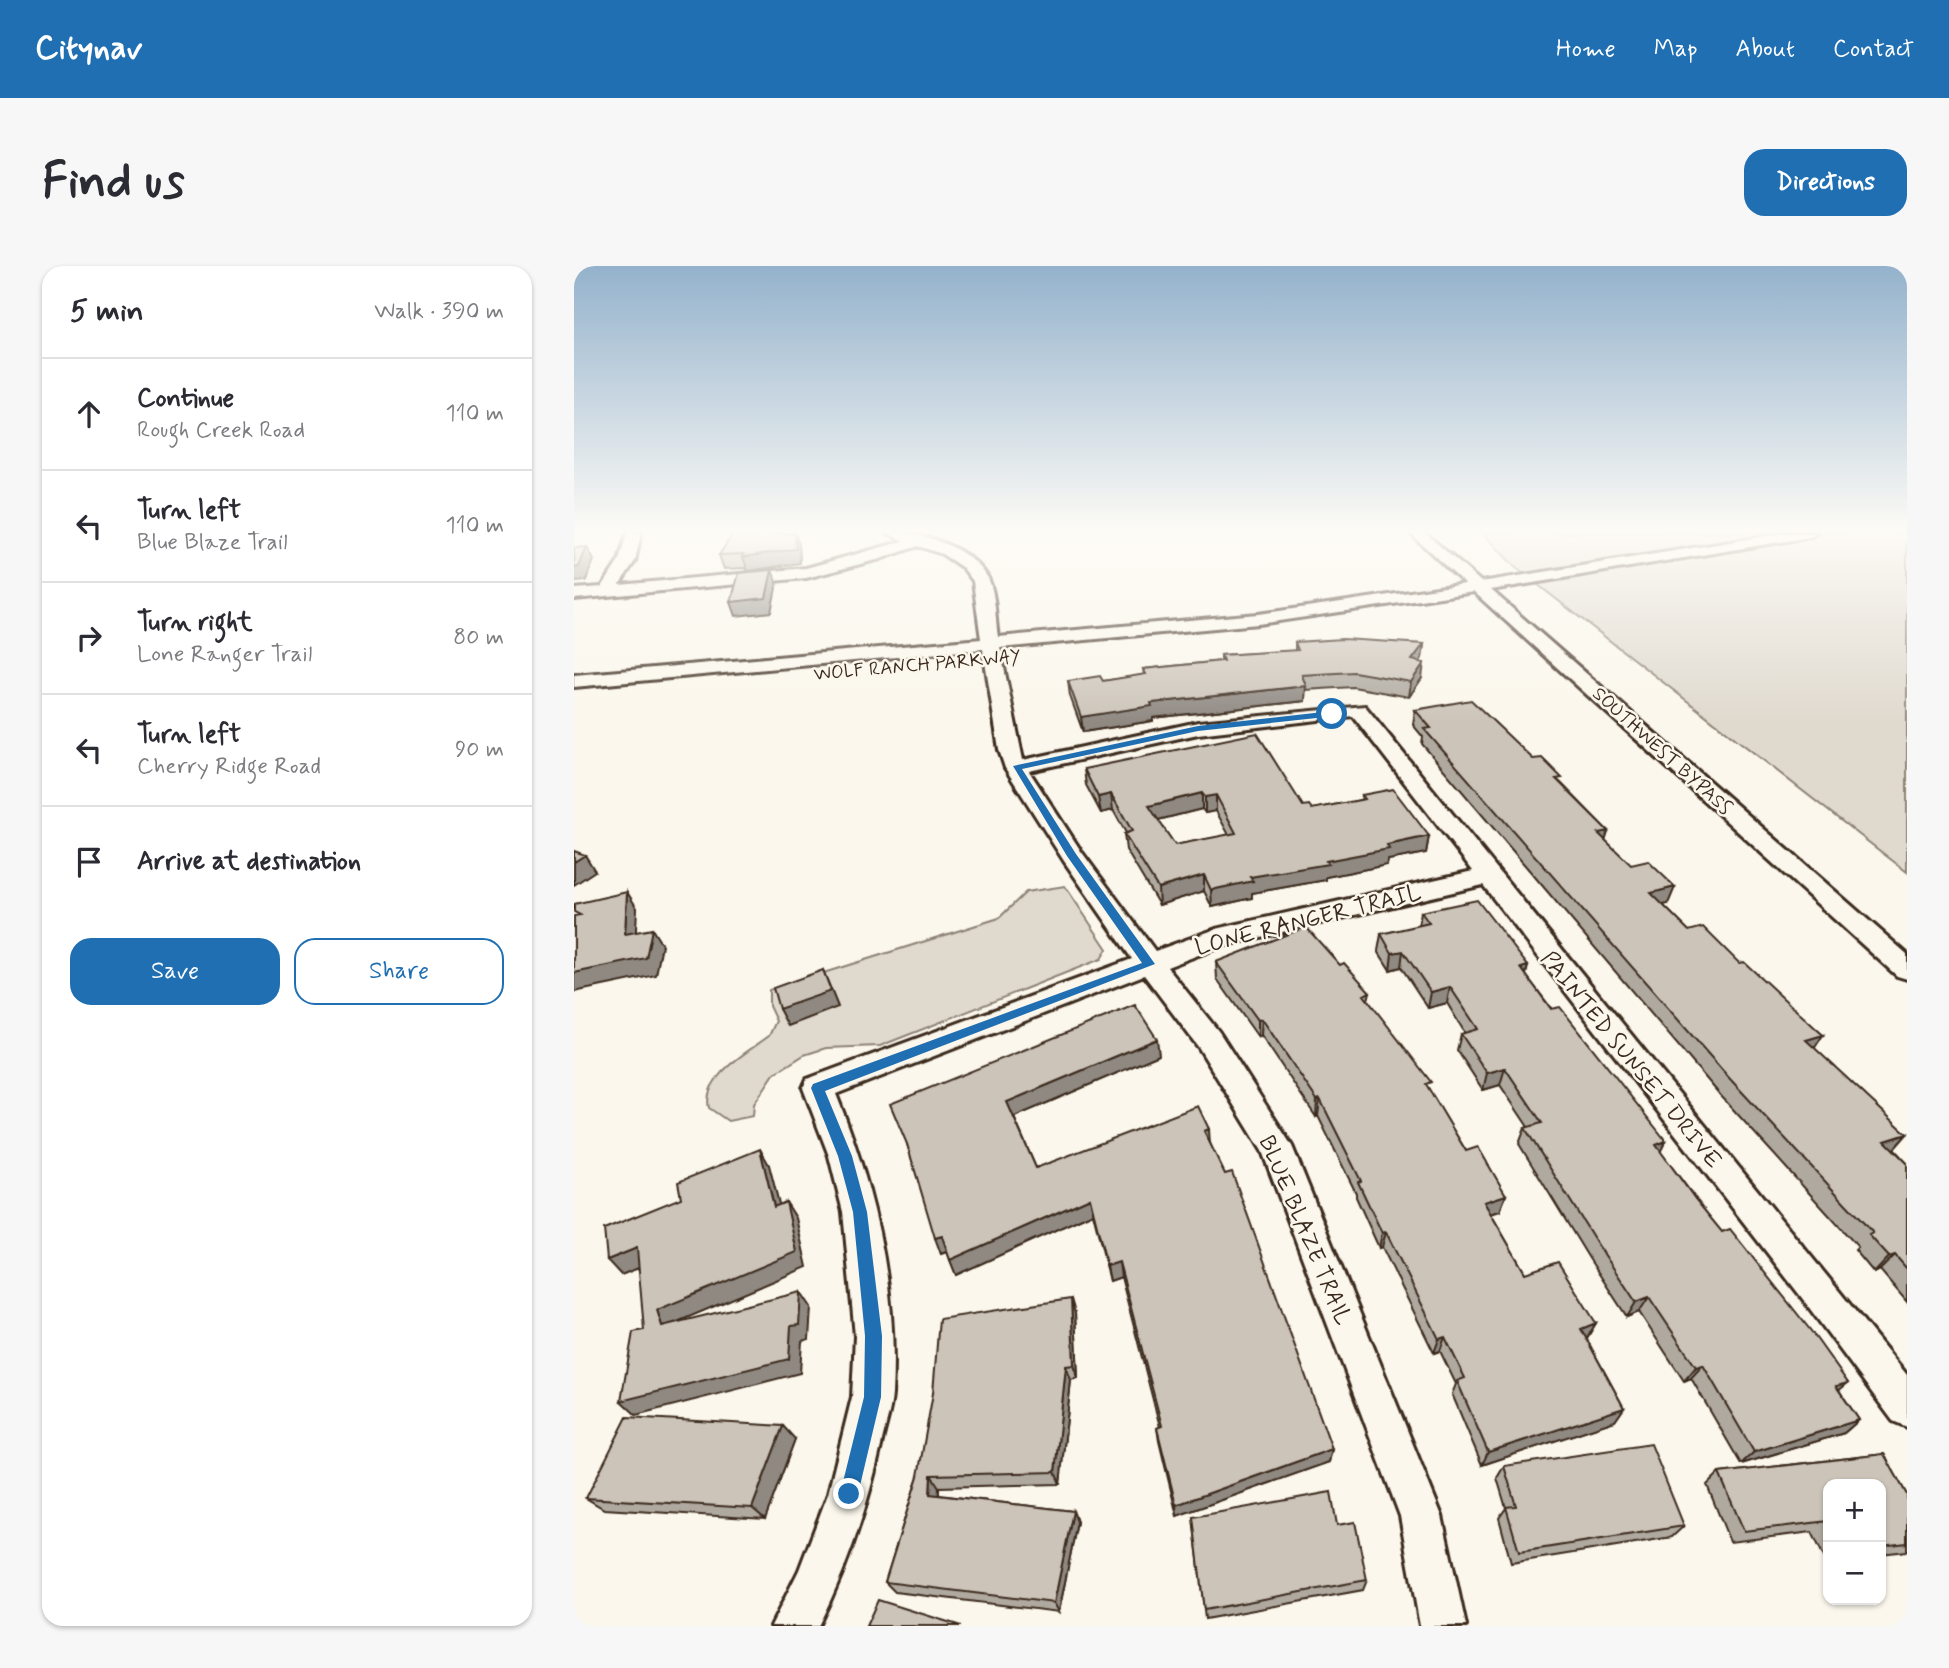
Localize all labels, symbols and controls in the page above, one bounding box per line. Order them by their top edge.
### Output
text: Citynav [35,27,142,71]
text: Home [1556,34,1616,65]
text: Map [1654,34,1698,65]
text: About [1736,34,1795,65]
text: Contact [1833,34,1914,65]
button: Directions [1744,149,1907,216]
text: Find us [42,150,185,215]
text: 5 min [70,292,144,331]
text: Walk · 390 m [374,297,504,327]
text: Continue [137,382,234,416]
icon: ahead [70,395,108,433]
text: 110 m [445,399,504,429]
text: Rough Creek Road [137,416,305,446]
text: Turn left [137,494,241,528]
icon: left [70,507,108,545]
text: 110 m [445,511,504,541]
text: Blue Blaze Trail [137,528,288,558]
text: Turn right [137,606,253,640]
icon: right [70,619,108,657]
text: 80 m [453,623,504,653]
text: Lone Ranger Trail [137,640,312,670]
street label: WOLF RANCH PARKWAY [813,644,1022,687]
street label: SOUTHWEST BYPASS [1587,682,1738,821]
route start [1316,698,1347,729]
text: Turn left [137,718,241,752]
icon: left [70,731,108,769]
text: 90 m [455,735,504,765]
text: Cherry Ridge Road [137,752,321,782]
icon: arrive [70,843,108,881]
text: Arrive at destination [137,845,361,879]
street label: LONE RANGER TRAIL [1192,878,1425,964]
button: Save [70,938,280,1005]
button: Share [294,938,504,1005]
street label: PAINTED SUNSET DRIVE [1533,945,1728,1175]
street label: BLUE BLAZE TRAIL [1251,1131,1358,1330]
route end [833,1478,864,1509]
map controls [1823,1479,1886,1605]
button: + [1823,1479,1886,1542]
button: − [1823,1542,1886,1605]

